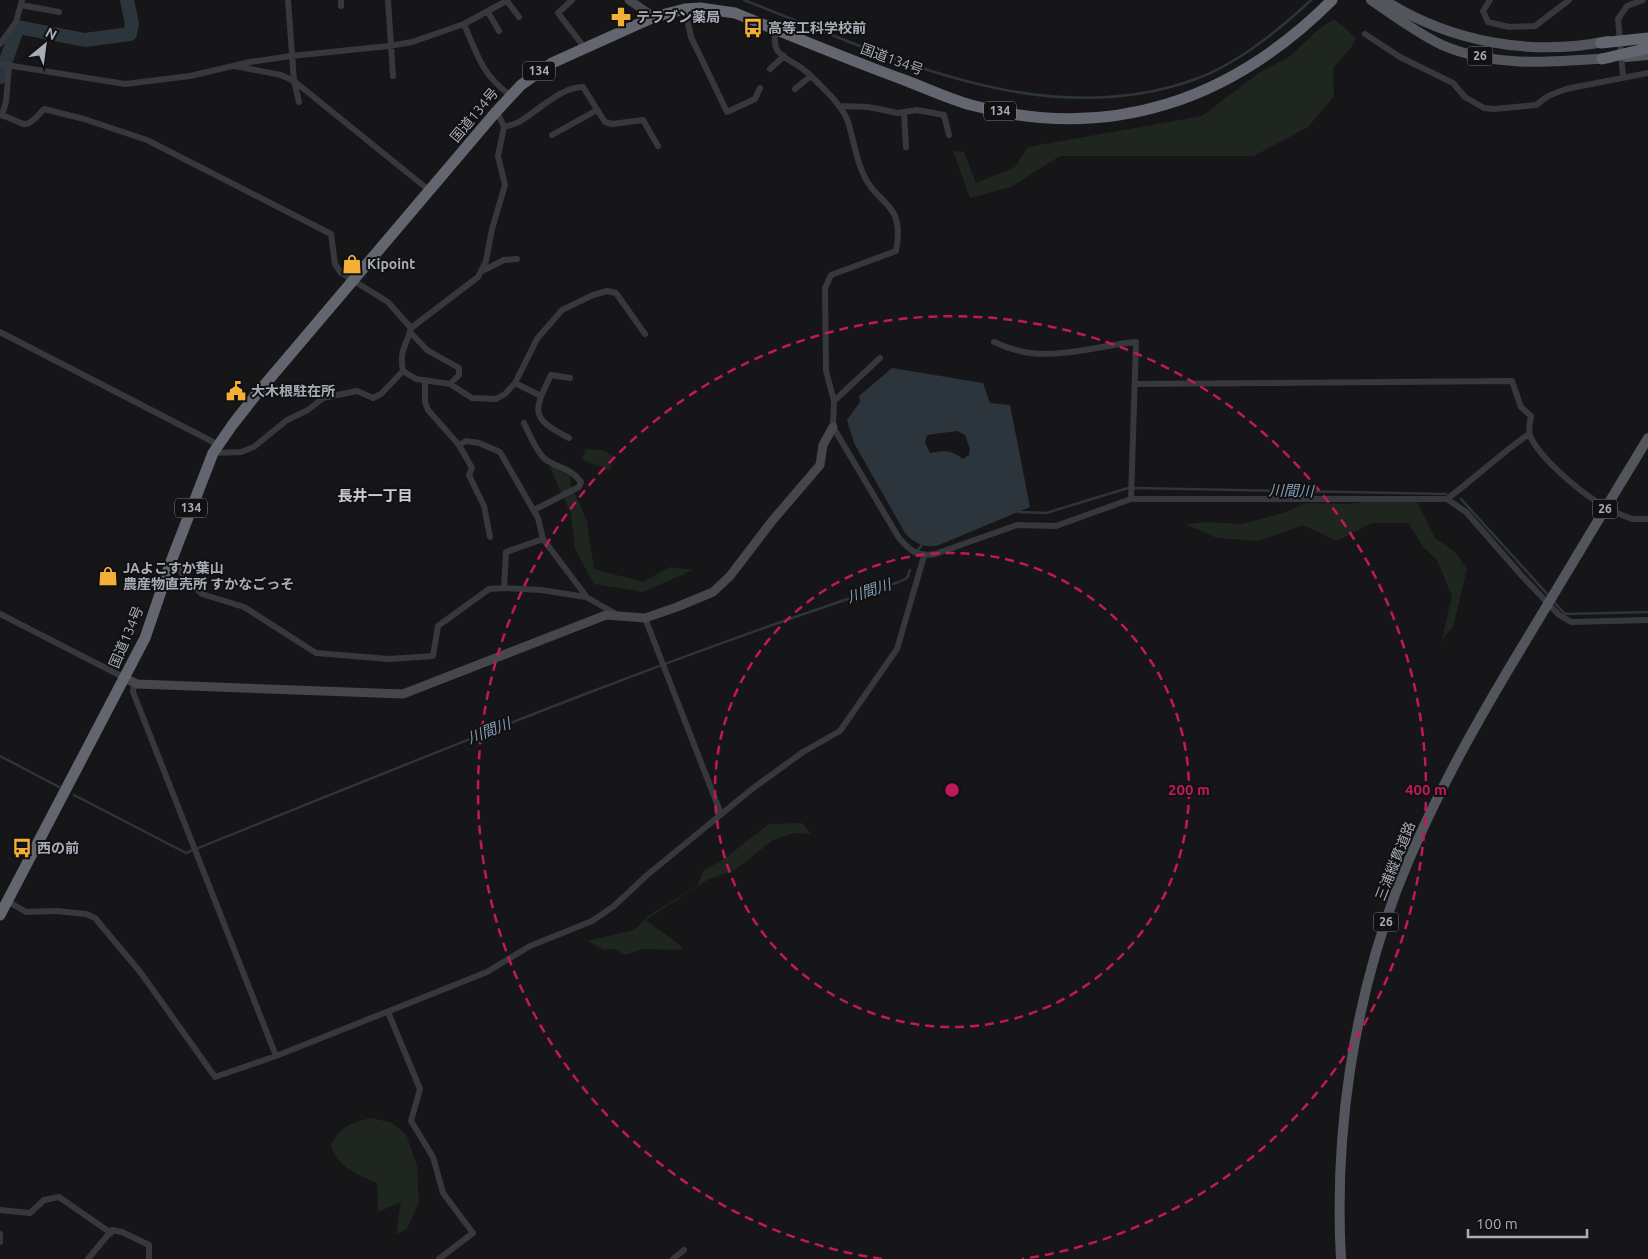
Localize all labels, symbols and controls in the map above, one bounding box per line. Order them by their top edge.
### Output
pharmacy icon: テラブン薬局 [610,6,632,28]
place label: テラブン薬局 [636,9,720,25]
bus stop icon: 高等工科学校前 [742,17,764,39]
north arrow [20,20,70,70]
place label: 高等工科学校前 [768,20,866,36]
text: N [43,24,60,43]
street label: 国道134号 [858,40,926,78]
road number: 26 [1468,46,1492,66]
road number: 134 [523,61,555,80]
street label: 国道134号 [447,85,501,145]
road number: 134 [984,102,1016,120]
shop icon: Kipoint [341,253,363,275]
place label: Kipoint [367,256,415,272]
public building icon: 大木根駐在所 [225,380,247,402]
place label: 大木根駐在所 [251,383,335,399]
water label: 川間川 [1268,482,1316,499]
district label: 長井一丁目 [337,487,413,504]
road number: 134 [175,498,207,518]
road number: 26 [1592,499,1618,518]
place label: JAよこすか葉山 農産物直売所 すかなごっそ [123,560,294,592]
shop icon: JAよこすか葉山 農産物直売所 すかなごっそ [97,565,119,587]
water label: 川間川 [845,575,895,606]
street label: 国道134号 [106,604,146,670]
water label: 川間川 [465,714,515,747]
centre of rings [943,781,961,799]
text: 200 m [1168,781,1210,798]
text: 400 m [1405,781,1447,798]
street label: 三浦縦貫道路 [1372,819,1418,903]
bus stop icon: 西の前 [11,837,33,859]
place label: 西の前 [37,840,79,856]
road number: 26 [1374,912,1398,932]
scale bar [1468,1206,1587,1238]
text: 100 m [1476,1215,1518,1232]

